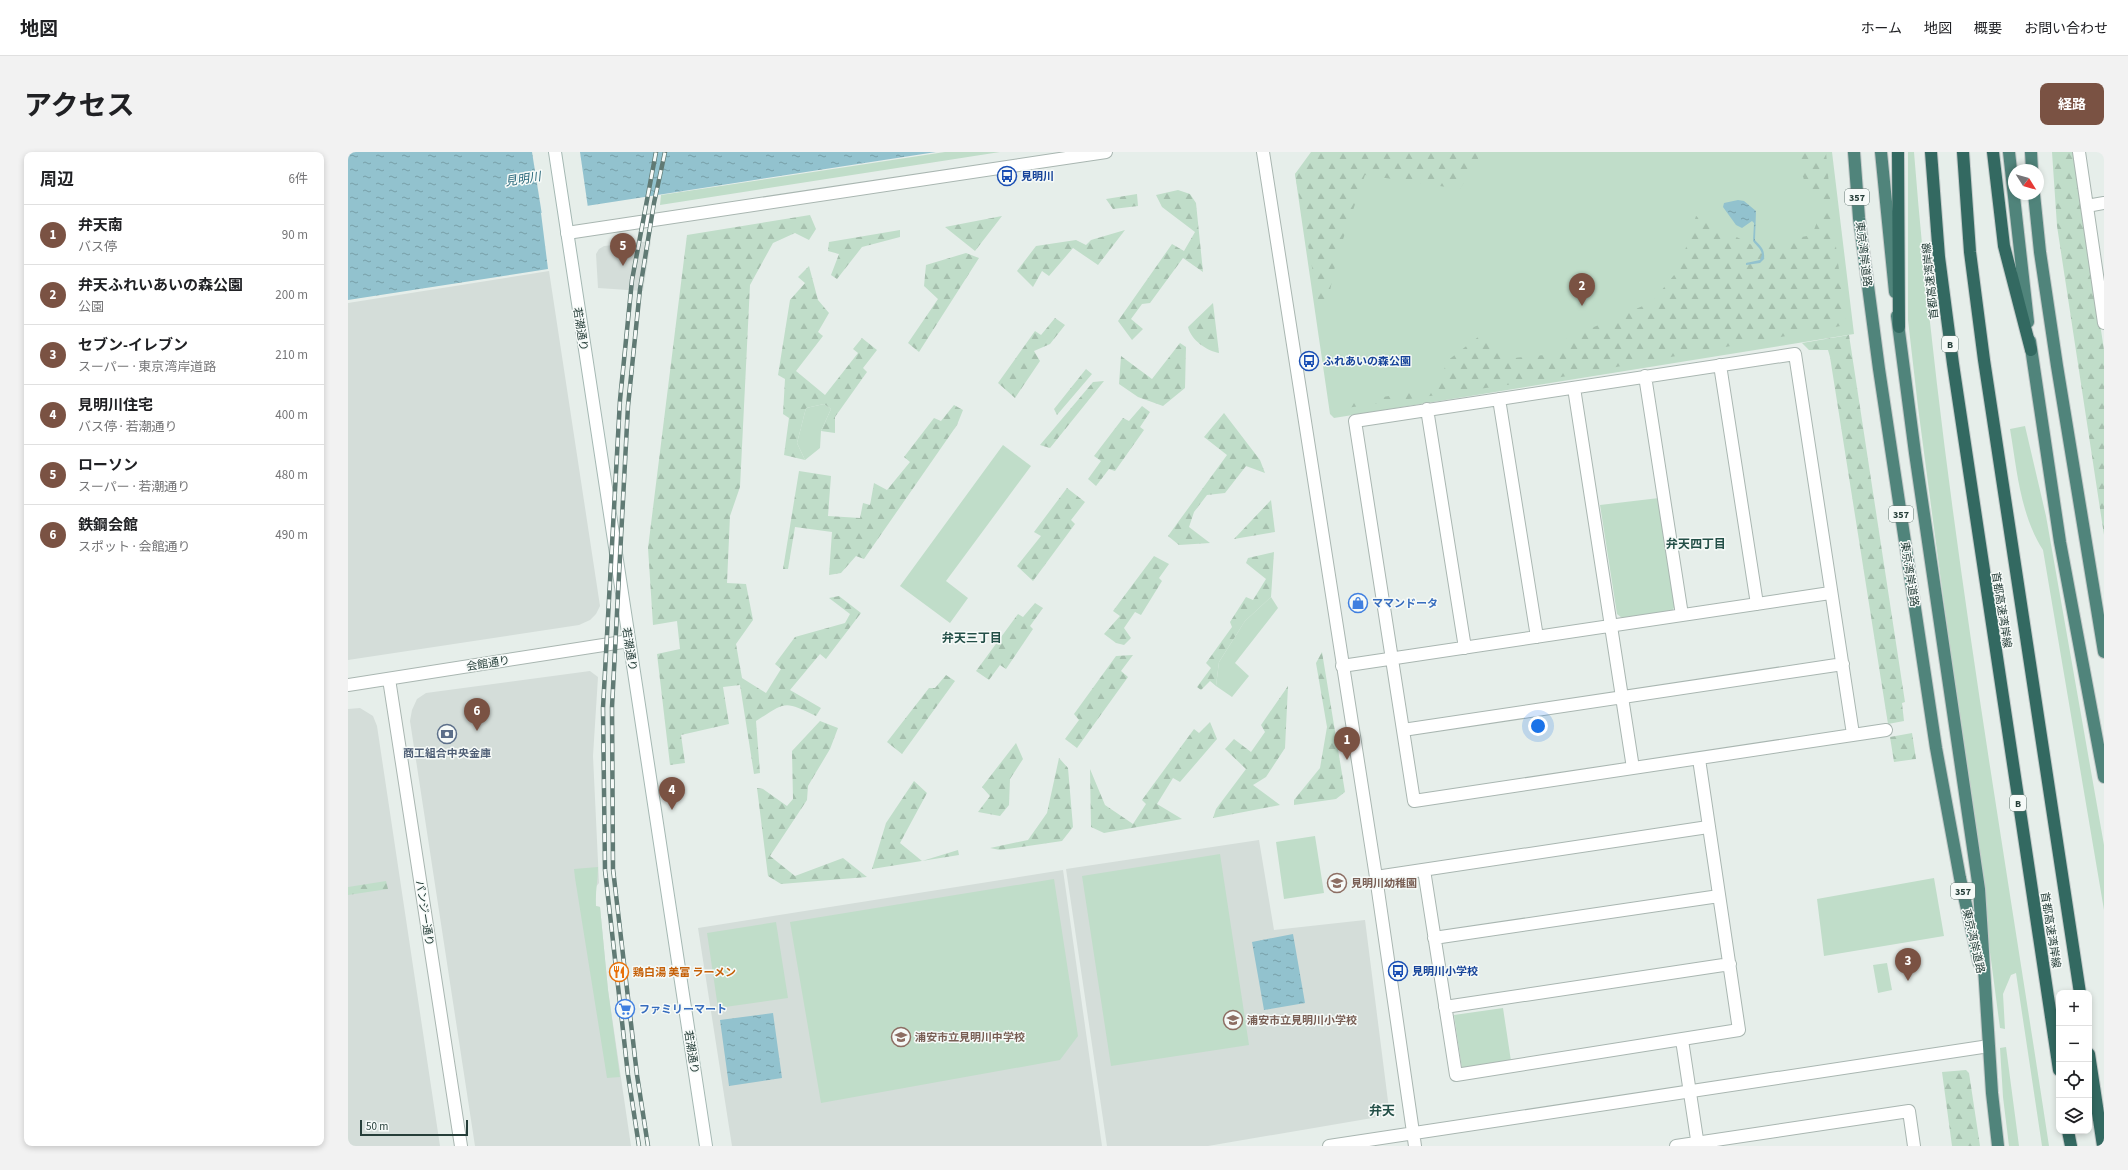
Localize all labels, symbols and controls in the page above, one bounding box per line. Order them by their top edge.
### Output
text: 地図 [20,16,58,43]
text: ホーム [1860,19,1902,39]
text: 地図 [1924,19,1952,39]
text: 概要 [1974,19,2002,39]
text: お問い合わせ [2024,19,2108,39]
button: 経路 [2040,83,2104,125]
text: アクセス [24,86,135,126]
north arrow [2008,164,2044,200]
bus stop icon: 見明川 [996,165,1018,187]
text: 周辺 [40,168,74,192]
water label: 見明川 [504,168,544,191]
place label: 見明川 [1021,169,1054,184]
text: 6件 [289,170,308,188]
road number: 357 [1845,189,1869,205]
text: 弁天南 [78,215,123,236]
street label: 東京湾岸道路 [1852,220,1875,288]
text: 1 [50,226,56,244]
text: 90 m [282,226,308,244]
pin: 5 [610,233,636,266]
text: バス停 [78,238,117,256]
street label: 首都高速湾岸線 [1919,242,1942,320]
pin: 2 [1569,273,1595,306]
text: 弁天ふれいあいの森公園 [78,275,243,296]
text: 2 [50,286,56,304]
text: 200 m [275,286,308,304]
text: 公園 [78,298,104,316]
street label: 若潮通り [570,306,591,352]
text: セブン-イレブン [78,335,188,356]
road number: B [1942,336,1958,352]
text: 3 [50,346,56,364]
text: 210 m [275,346,308,364]
bus stop icon: ふれあいの森公園 [1298,350,1320,372]
place label: ふれあいの森公園 [1323,354,1411,369]
text: スーパー · 東京湾岸道路 [78,358,216,376]
text: 見明川住宅 [78,395,153,416]
text: 4 [50,406,56,424]
text: 400 m [275,406,308,424]
text: バス停 · 若潮通り [78,418,177,436]
text: ローソン [78,455,138,476]
text: 5 [50,466,56,484]
text: 480 m [275,466,308,484]
text: スーパー · 若潮通り [78,478,190,496]
road number: 357 [1889,506,1913,522]
text: 鉄鋼会館 [78,515,138,536]
text: 6 [50,526,56,544]
text: 490 m [275,526,308,544]
district label: 弁天四丁目 [1666,536,1726,553]
text: スポット · 会館通り [78,538,190,556]
street label: 東京湾岸道路 [1897,540,1922,608]
street label: 首都高速湾岸線 [1988,571,2015,649]
shop icon: ママンドータ [1347,592,1369,614]
place label: ママンドータ [1372,596,1438,611]
street label: 若潮通り [619,626,640,672]
district label: 弁天三丁目 [942,630,1002,647]
street label: 会館通り [465,653,511,674]
pin: 6 [464,698,490,731]
your location [1528,716,1548,736]
bank icon: 商工組合中央金庫 [436,723,458,745]
pin: 1 [1334,727,1360,760]
place label: 商工組合中央金庫 [403,746,491,761]
pin: 4 [659,777,685,810]
road number: B [2010,795,2026,811]
school or university icon: 見明川幼稚園 [1326,872,1348,894]
place label: 見明川幼稚園 [1351,876,1417,891]
street label: パンジー通り [412,879,437,947]
road number: 357 [1951,883,1975,899]
street label: 首都高速湾岸線 [2037,891,2064,969]
street label: 東京湾岸道路 [1959,907,1988,975]
pin: 3 [1895,948,1921,981]
bus stop icon: 見明川小学校 [1387,960,1409,982]
restaurant icon: 鶏白湯 美富 ラーメン [608,961,630,983]
place label: 見明川小学校 [1412,964,1478,979]
place label: 鶏白湯 美富 ラーメン [633,965,736,980]
map controls [2056,990,2092,1134]
button: + [2056,990,2092,1026]
supermarket icon: ファミリーマート [614,998,636,1020]
place label: ファミリーマート [639,1002,727,1017]
school or university icon: 浦安市立見明川小学校 [1222,1009,1244,1031]
place label: 浦安市立見明川小学校 [1247,1013,1357,1028]
school or university icon: 浦安市立見明川中学校 [890,1026,912,1048]
button: − [2056,1026,2092,1062]
street label: 若潮通り [681,1029,702,1075]
place label: 浦安市立見明川中学校 [915,1030,1025,1045]
button: locate [2056,1062,2092,1098]
button: layers [2056,1098,2092,1134]
district label: 弁天 [1369,1102,1395,1120]
scale bar [360,1118,468,1137]
text: 50 m [366,1119,388,1134]

